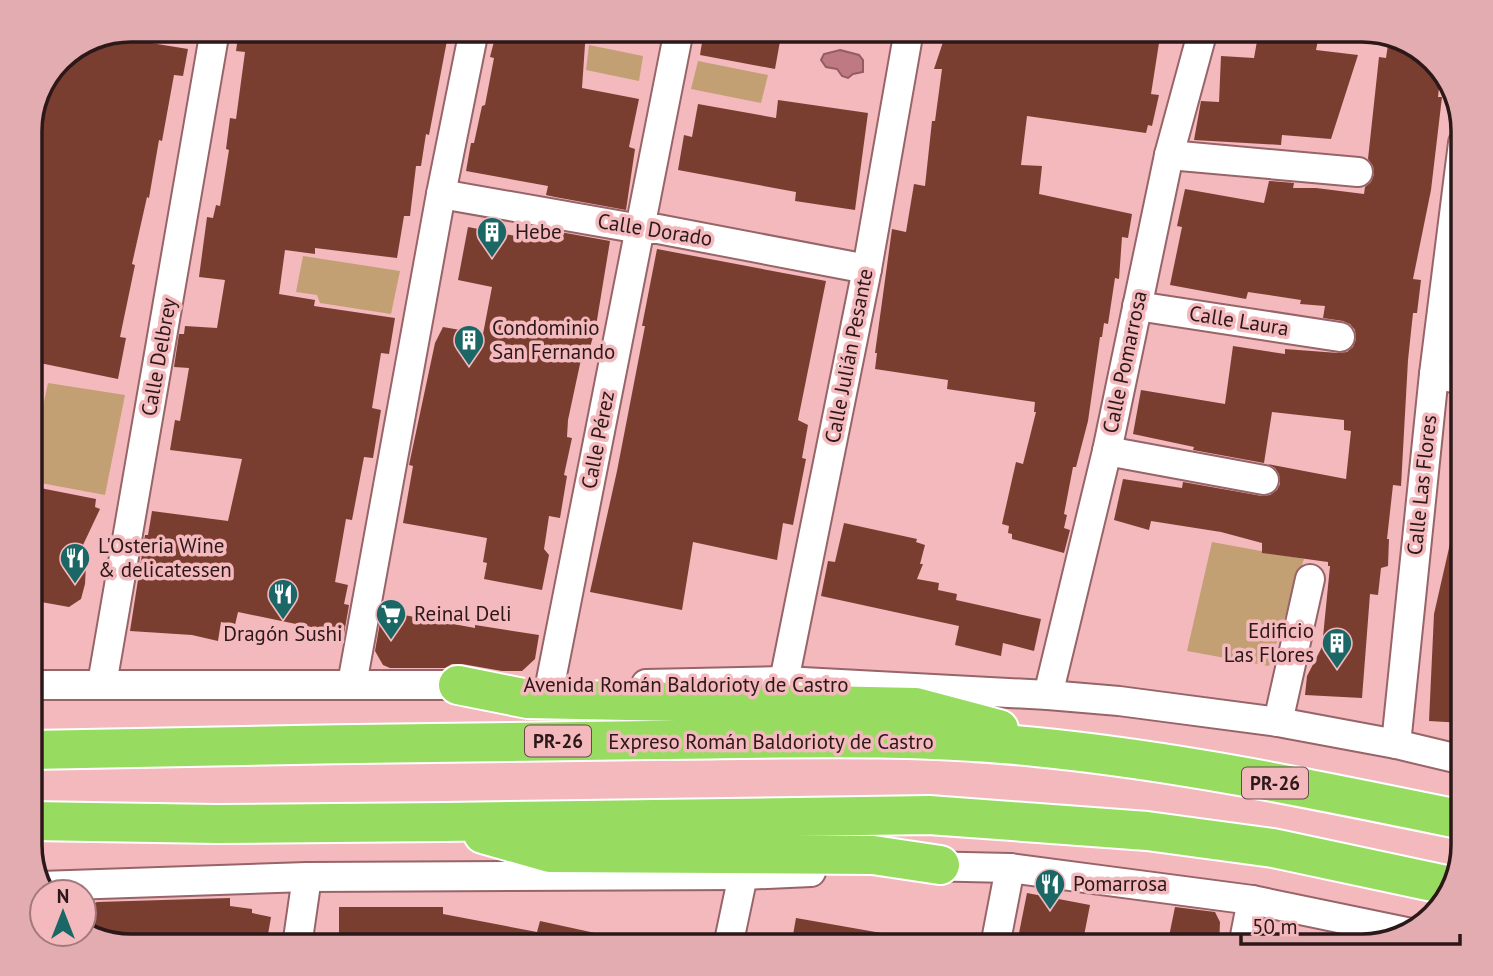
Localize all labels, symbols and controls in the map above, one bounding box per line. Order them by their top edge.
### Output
street label: Calle Dorado [596,207,714,252]
building icon: Hebe [475,215,509,259]
place label: Hebe [515,218,562,245]
street label: Calle Julián Pesante [818,266,879,445]
street label: Calle Pomarrosa [1096,288,1153,436]
street label: Calle Delbrey [135,295,182,418]
street label: Calle Laura [1187,299,1291,342]
place label: Condominio San Fernando [492,314,615,365]
building icon: Condominio San Fernando [452,323,486,367]
street label: Calle Pérez [575,389,620,491]
street label: Calle Las Flores [1401,414,1442,556]
place label: L'Osteria Wine & delicatessen [98,532,232,583]
restaurant icon: L'Osteria Wine & delicatessen [58,541,92,585]
restaurant icon: Dragón Sushi [266,577,300,621]
supermarket icon: Reinal Deli [374,597,408,641]
place label: Reinal Deli [414,600,512,627]
place label: Edificio Las Flores [1224,617,1314,668]
place label: Dragón Sushi [223,620,343,647]
building icon: Edificio Las Flores [1320,626,1354,670]
street label: Avenida Román Baldorioty de Castro [524,671,848,698]
road number: PR-26 [525,726,591,756]
street label: Expreso Román Baldorioty de Castro [608,728,934,755]
road number: PR-26 [1242,768,1308,798]
restaurant icon: Pomarrosa [1033,867,1067,911]
place label: Pomarrosa [1073,870,1168,897]
north arrow [28,878,98,948]
text: N [57,884,69,908]
scale bar [1241,902,1460,946]
text: 50 m [1252,913,1298,940]

